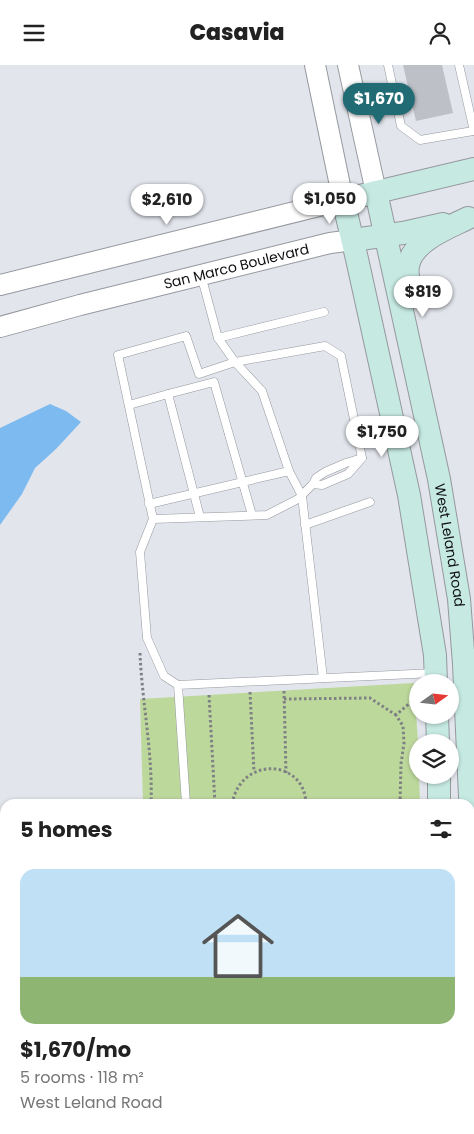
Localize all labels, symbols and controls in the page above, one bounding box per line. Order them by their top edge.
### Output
text: Casavia [189,17,285,48]
icon: menu [20,19,48,47]
icon: person [426,19,454,47]
pin: $1,670 [338,83,420,125]
text: $1,670 [354,87,404,110]
pin: $1,050 [289,183,371,225]
pin: $2,610 [126,184,208,226]
text: $1,050 [304,187,356,210]
text: $2,610 [142,188,192,211]
street label: San Marco Boulevard [162,239,311,294]
pin: $819 [393,275,453,318]
text: $819 [405,280,441,303]
pin: $1,750 [341,415,423,458]
text: $1,750 [357,420,407,443]
street label: West Leland Road [430,482,470,608]
north arrow [409,674,459,724]
map controls [409,674,459,784]
button: layers [409,734,459,784]
text: 5 homes [20,815,113,844]
icon: filters [427,815,455,843]
icon: home [193,901,283,991]
text: $1,670/mo [20,1035,131,1064]
text: 5 rooms · 118 m² [20,1066,144,1089]
text: West Leland Road [20,1091,163,1114]

